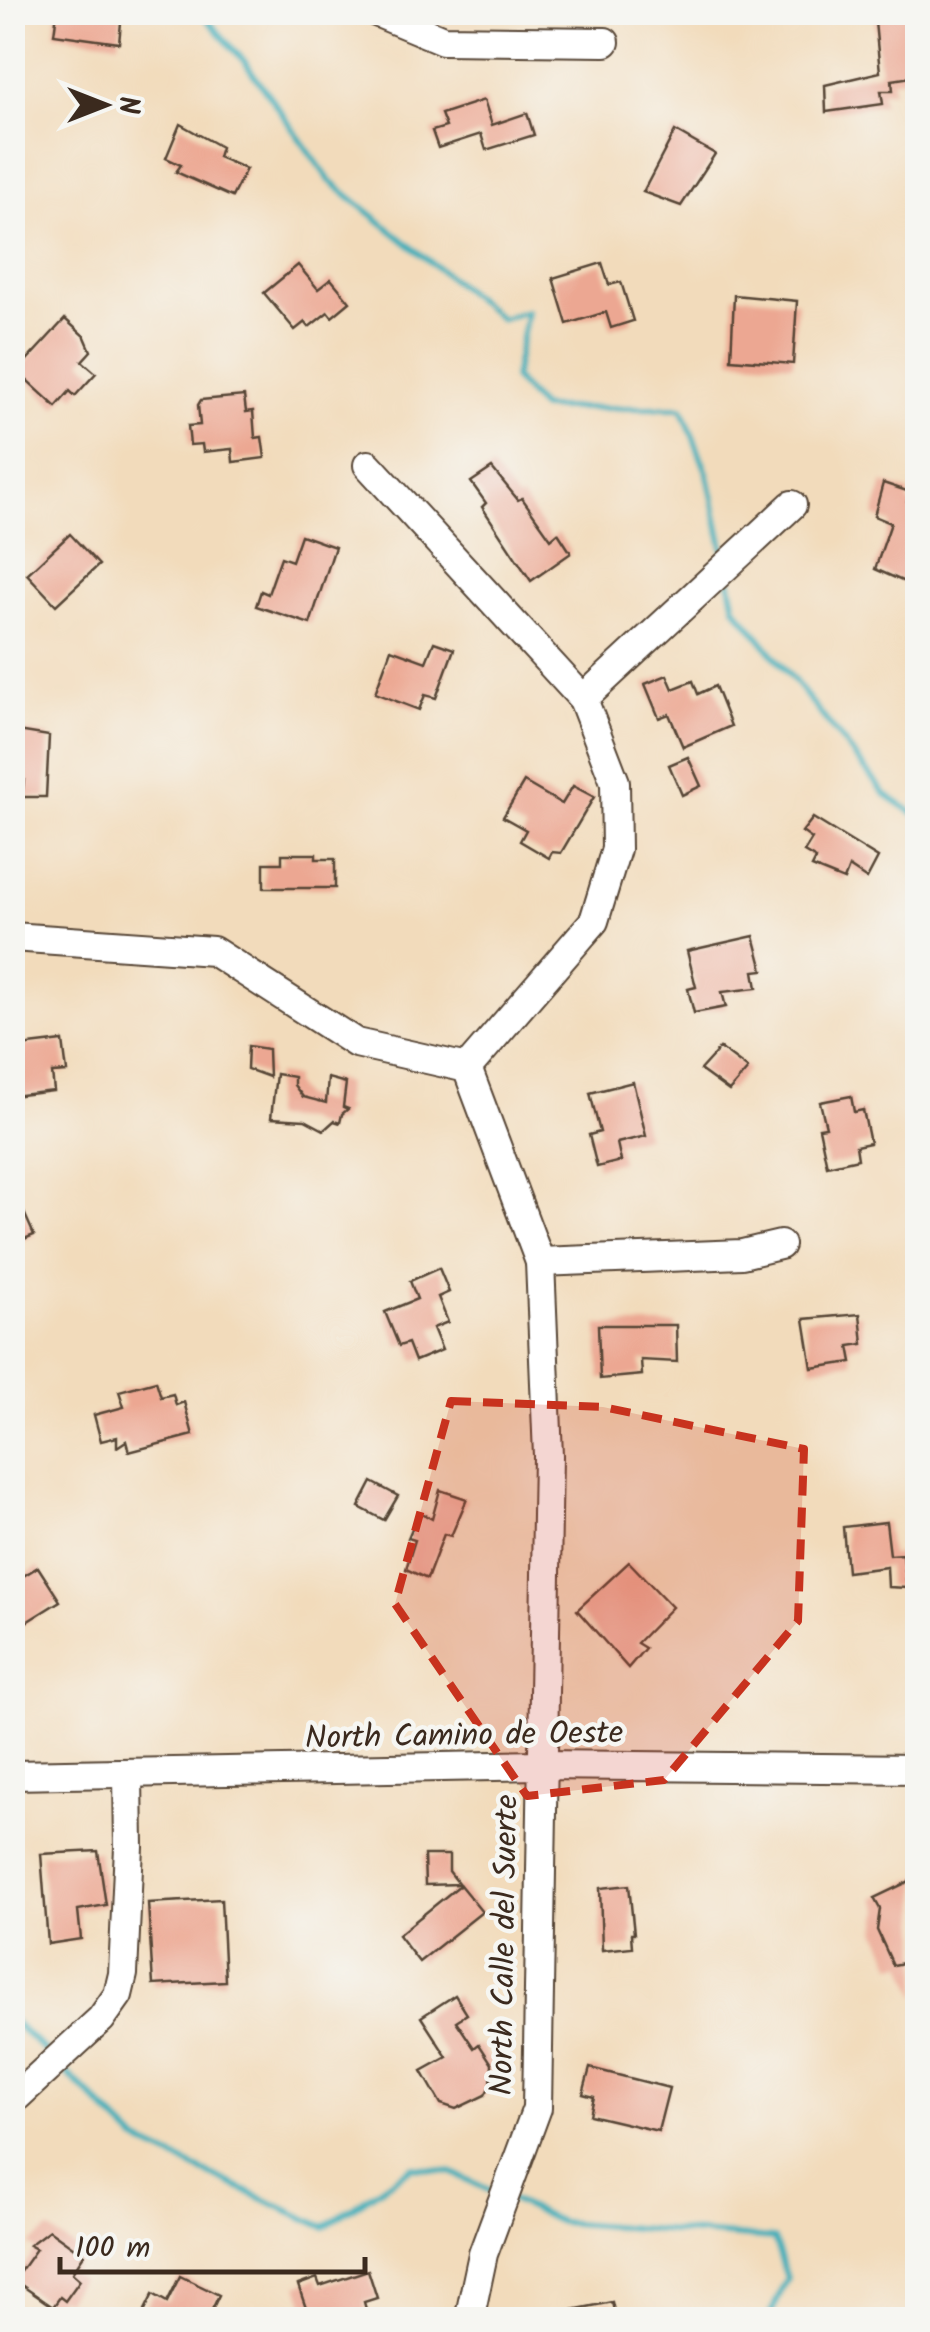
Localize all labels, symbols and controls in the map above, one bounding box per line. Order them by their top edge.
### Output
north arrow [55,55,155,155]
text: N [105,96,150,114]
street label: North Camino de Oeste [304,1708,624,1765]
street label: North Calle del Suerte [477,1794,534,2096]
scale bar [60,2212,365,2274]
text: 100 m [75,2225,150,2273]

